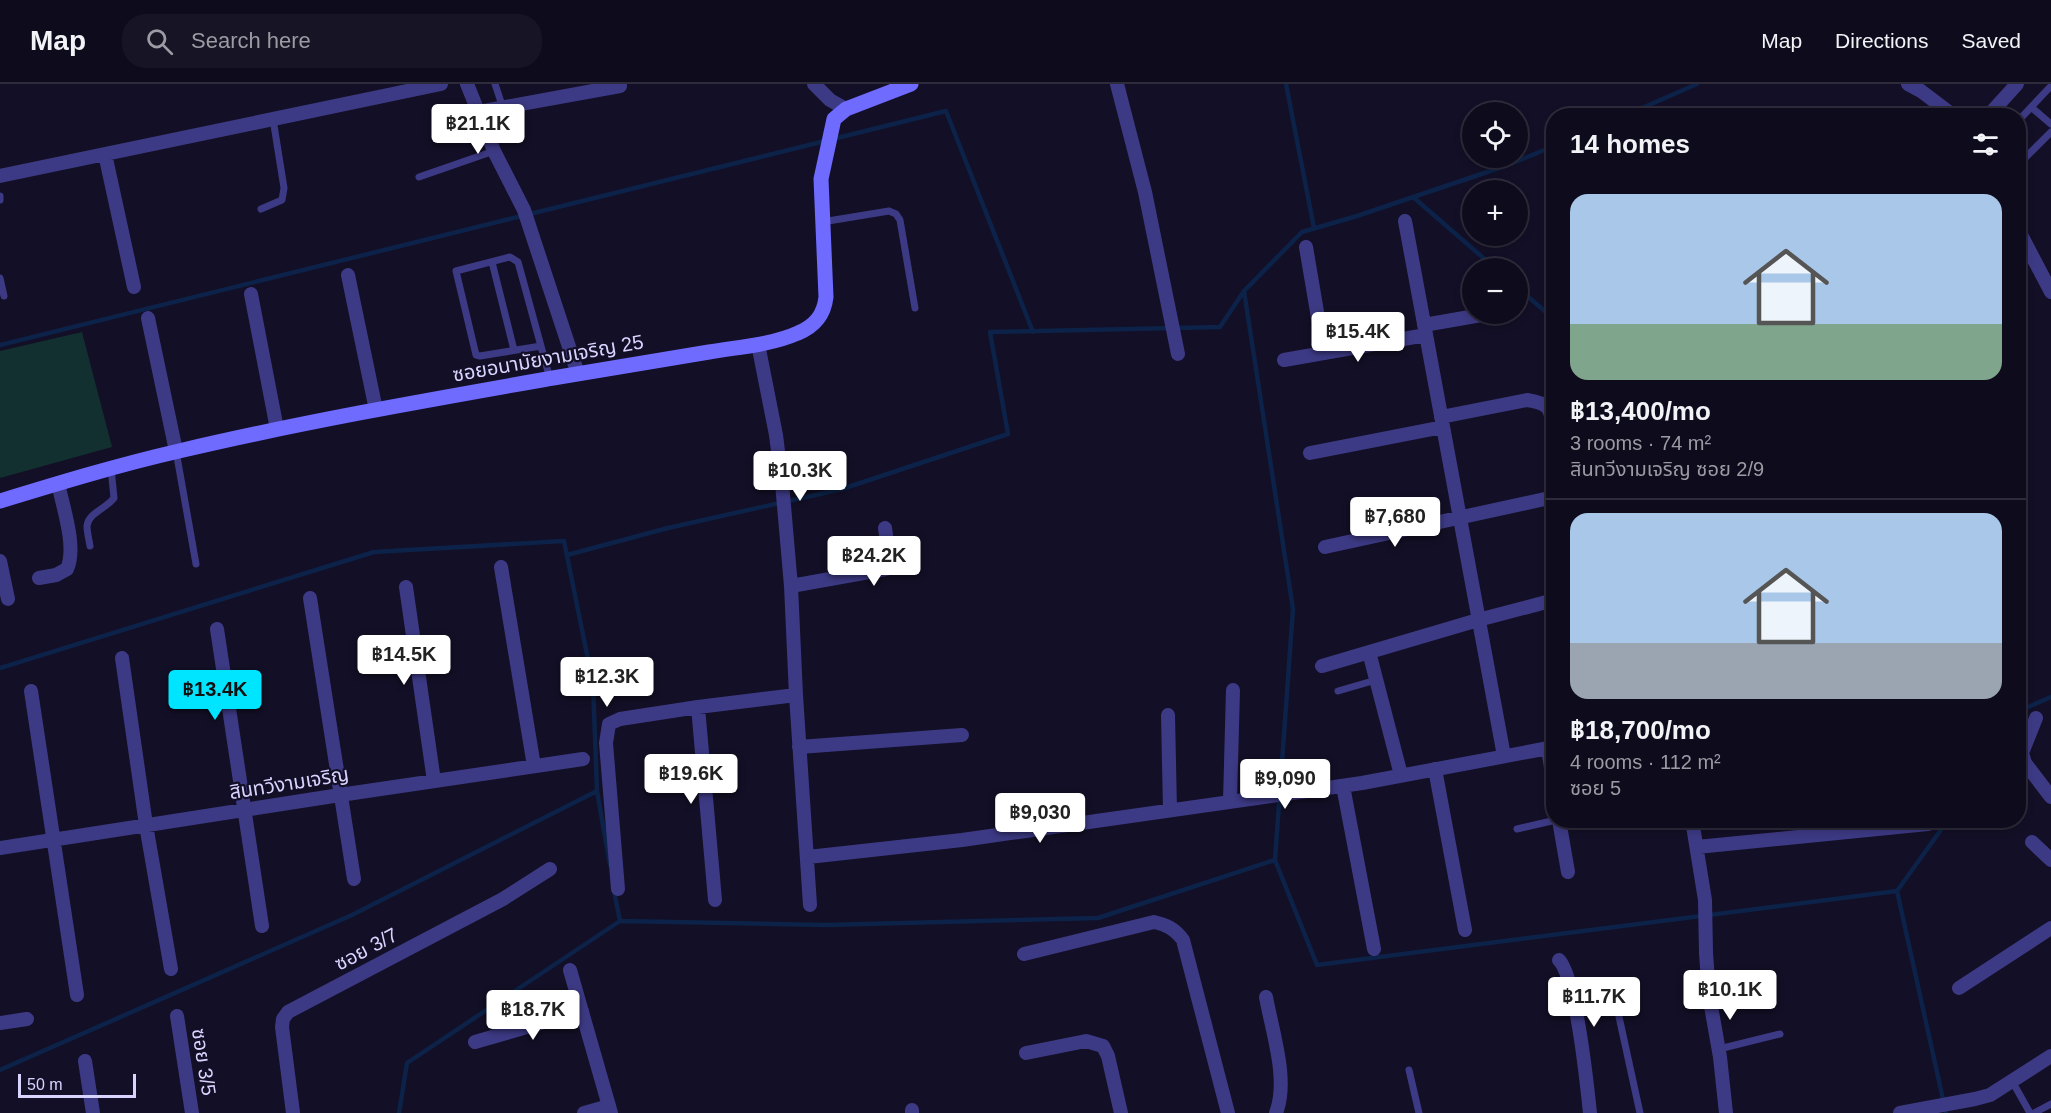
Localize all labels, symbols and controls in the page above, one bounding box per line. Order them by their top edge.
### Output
search box [122,14,542,68]
text: Map [30,25,86,56]
icon: search [143,25,176,58]
text: Search here [191,28,311,53]
text: Map [1761,29,1802,52]
text: Directions [1835,29,1928,52]
text: Saved [1961,29,2021,52]
map controls [1462,102,1528,324]
button: locate [1462,102,1528,168]
pin: ฿21.1K [429,104,527,155]
text: ฿21.1K [446,112,511,134]
icon: filters [1969,128,2002,161]
text: 14 homes [1570,129,1690,159]
button: + [1462,180,1528,246]
icon: home [1732,233,1840,341]
button: − [1462,258,1528,324]
pin: ฿15.4K [1309,312,1407,363]
text: ฿15.4K [1326,320,1391,342]
street label: ซอยอนามัยงามเจริญ 25 [451,330,645,386]
text: ฿13,400/mo [1570,396,1711,426]
text: 3 rooms · 74 m² [1570,432,1711,454]
pin: ฿10.3K [751,451,849,502]
text: สินทวีงามเจริญ ซอย 2/9 [1570,458,1764,480]
text: ฿10.3K [768,459,833,481]
pin: ฿7,680 [1346,497,1444,548]
text: ฿7,680 [1364,505,1426,527]
pin: ฿24.2K [825,536,923,587]
text: ฿24.2K [842,544,907,566]
icon: home [1732,552,1840,660]
pin: ฿14.5K [355,635,453,686]
text: ฿14.5K [372,643,437,665]
pin: ฿12.3K [558,657,656,708]
text: ฿12.3K [575,665,640,687]
pin: ฿13.4K [166,670,264,721]
text: ฿13.4K [183,678,248,700]
text: ฿18,700/mo [1570,715,1711,745]
text: 4 rooms · 112 m² [1570,751,1721,773]
pin: ฿19.6K [642,754,740,805]
pin: ฿9,090 [1236,759,1334,810]
text: ฿19.6K [659,762,724,784]
street label: สินทวีงามเจริญ [228,763,350,803]
text: ฿9,090 [1254,767,1316,789]
text: ซอย 5 [1570,777,1621,799]
pin: ฿9,030 [991,793,1089,844]
text: ฿9,030 [1009,801,1071,823]
street label: ซอย 3/7 [331,923,401,975]
pin: ฿10.1K [1681,970,1779,1021]
pin: ฿11.7K [1545,977,1643,1028]
text: ฿10.1K [1698,978,1763,1000]
text: ฿11.7K [1562,985,1626,1007]
pin: ฿18.7K [484,990,582,1041]
text: ฿18.7K [501,998,566,1020]
street label: ซอย 3/5 [188,1027,220,1097]
scale bar [18,1071,136,1098]
text: 50 m [27,1076,63,1093]

